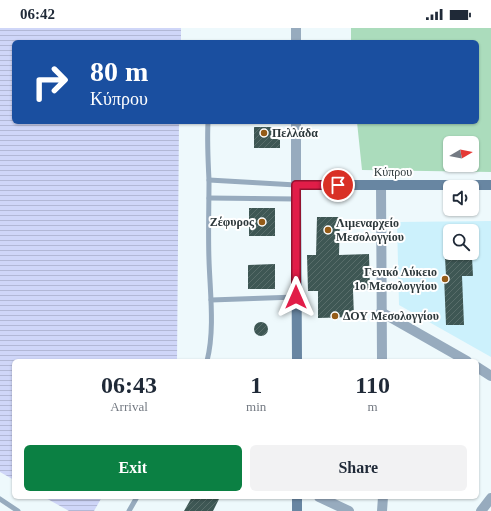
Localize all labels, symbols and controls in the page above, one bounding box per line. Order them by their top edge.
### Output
text: 06:42 [20,6,55,22]
icon: right [24,56,76,108]
text: 80 m [90,56,148,87]
text: Κύπρου [90,89,148,109]
place label: Πελλάδα [272,126,318,140]
marker: Πελλάδα [259,128,269,138]
north arrow [443,136,479,172]
map controls [443,136,479,260]
street label: Κύπρου [374,165,412,179]
pin [321,168,355,202]
icon: arrive [327,174,349,196]
button: sound [443,180,479,216]
place label: Ζέφυρος [210,215,255,229]
place label: Λιμεναρχείο Μεσολογγίου [336,216,404,244]
marker: Ζέφυρος [257,217,267,227]
button: search [443,224,479,260]
marker: Λιμεναρχείο Μεσολογγίου [323,225,333,235]
place label: Γενικό Λύκειο 1ο Μεσολογγίου [354,265,437,293]
marker: Γενικό Λύκειο 1ο Μεσολογγίου [440,274,450,284]
position arrow [275,276,317,318]
place label: ΔΟΥ Μεσολογγίου [343,309,439,323]
marker: ΔΟΥ Μεσολογγίου [330,311,340,321]
text: 06:43 [101,372,157,398]
text: 1 [250,372,262,398]
text: 110 [355,372,390,398]
text: Arrival [110,399,148,414]
text: min [246,399,266,414]
text: m [368,399,378,414]
button: Exit [24,445,242,491]
button: Share [250,445,467,491]

